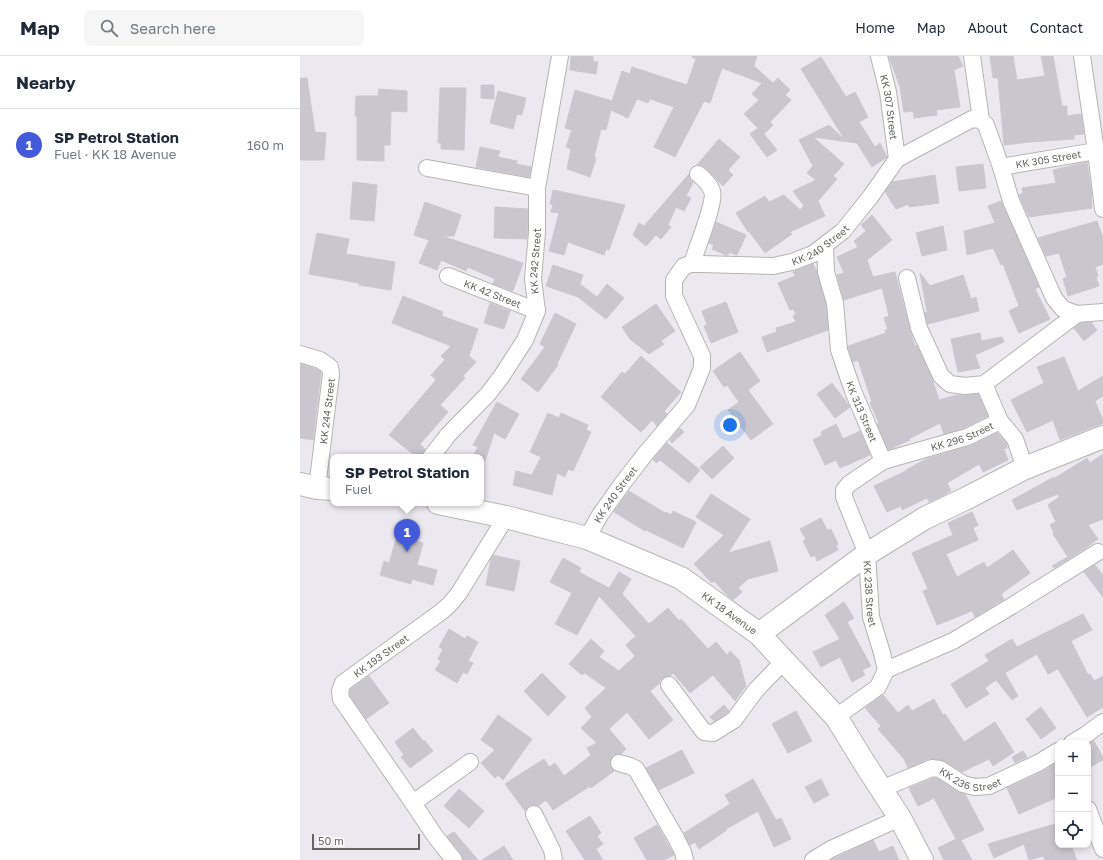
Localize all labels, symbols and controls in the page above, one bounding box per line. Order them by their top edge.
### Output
search box [84,10,364,46]
text: Map [20,16,60,39]
icon: search [98,17,120,39]
text: Search here [130,19,216,37]
text: Home [855,19,895,36]
text: Map [917,19,945,36]
text: About [967,19,1008,36]
text: Contact [1030,19,1083,36]
text: Nearby [16,72,76,93]
street label: KK 307 Street [878,73,900,140]
text: SP Petrol Station [54,128,179,146]
text: 1 [26,137,32,153]
text: 160 m [247,137,284,153]
text: Fuel · KK 18 Avenue [54,146,176,162]
street label: KK 305 Street [1015,148,1082,170]
street label: KK 240 Street [790,222,852,268]
street label: KK 242 Street [527,228,543,295]
street label: KK 42 Street [462,277,523,310]
street label: KK 244 Street [317,377,337,445]
street label: KK 313 Street [844,379,880,444]
your location [720,415,740,435]
street label: KK 296 Street [929,419,996,453]
popup [330,454,484,506]
text: SP Petrol Station [345,463,469,481]
street label: KK 240 Street [591,464,640,525]
text: Fuel [345,481,372,497]
pin: 1 [394,519,420,552]
street label: KK 238 Street [861,560,880,628]
street label: KK 18 Avenue [700,589,760,637]
street label: KK 193 Street [351,632,411,680]
map controls [1055,740,1091,848]
button: + [1055,740,1091,776]
street label: KK 236 Street [937,764,1003,793]
button: − [1055,776,1091,812]
button: locate [1055,812,1091,848]
scale bar [312,832,420,851]
text: 50 m [318,834,344,847]

